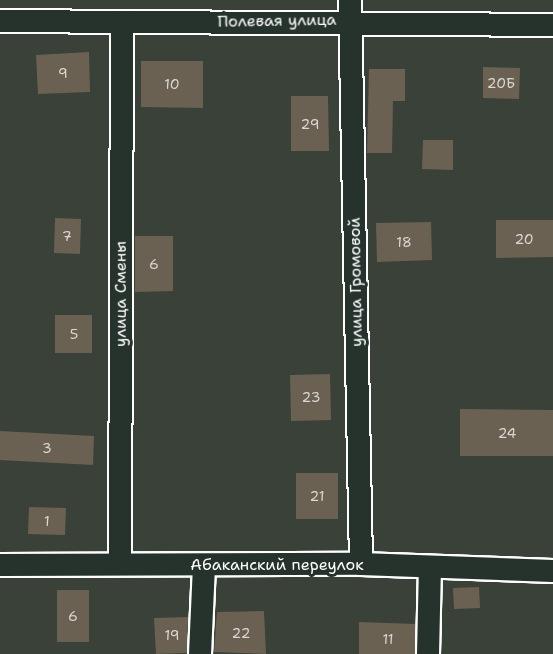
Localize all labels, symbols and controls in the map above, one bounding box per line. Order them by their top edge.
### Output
street label: Полевая улица [217,10,337,32]
house number: 9 [58,65,68,81]
house number: 20Б [487,75,515,91]
house number: 10 [164,76,180,92]
house number: 29 [301,116,319,132]
street label: улица Громовой [345,217,367,347]
house number: 7 [62,228,72,244]
house number: 20 [514,231,534,247]
house number: 18 [396,234,412,250]
street label: улица Смены [111,241,131,347]
house number: 6 [149,256,159,272]
house number: 5 [70,326,78,342]
house number: 23 [302,389,320,405]
house number: 24 [498,425,516,441]
house number: 3 [42,440,52,456]
house number: 21 [310,488,324,504]
house number: 1 [44,513,50,529]
street label: Абаканский переулок [190,555,364,575]
house number: 6 [68,608,78,624]
house number: 22 [232,625,250,641]
house number: 19 [164,627,180,643]
house number: 11 [382,631,394,647]

